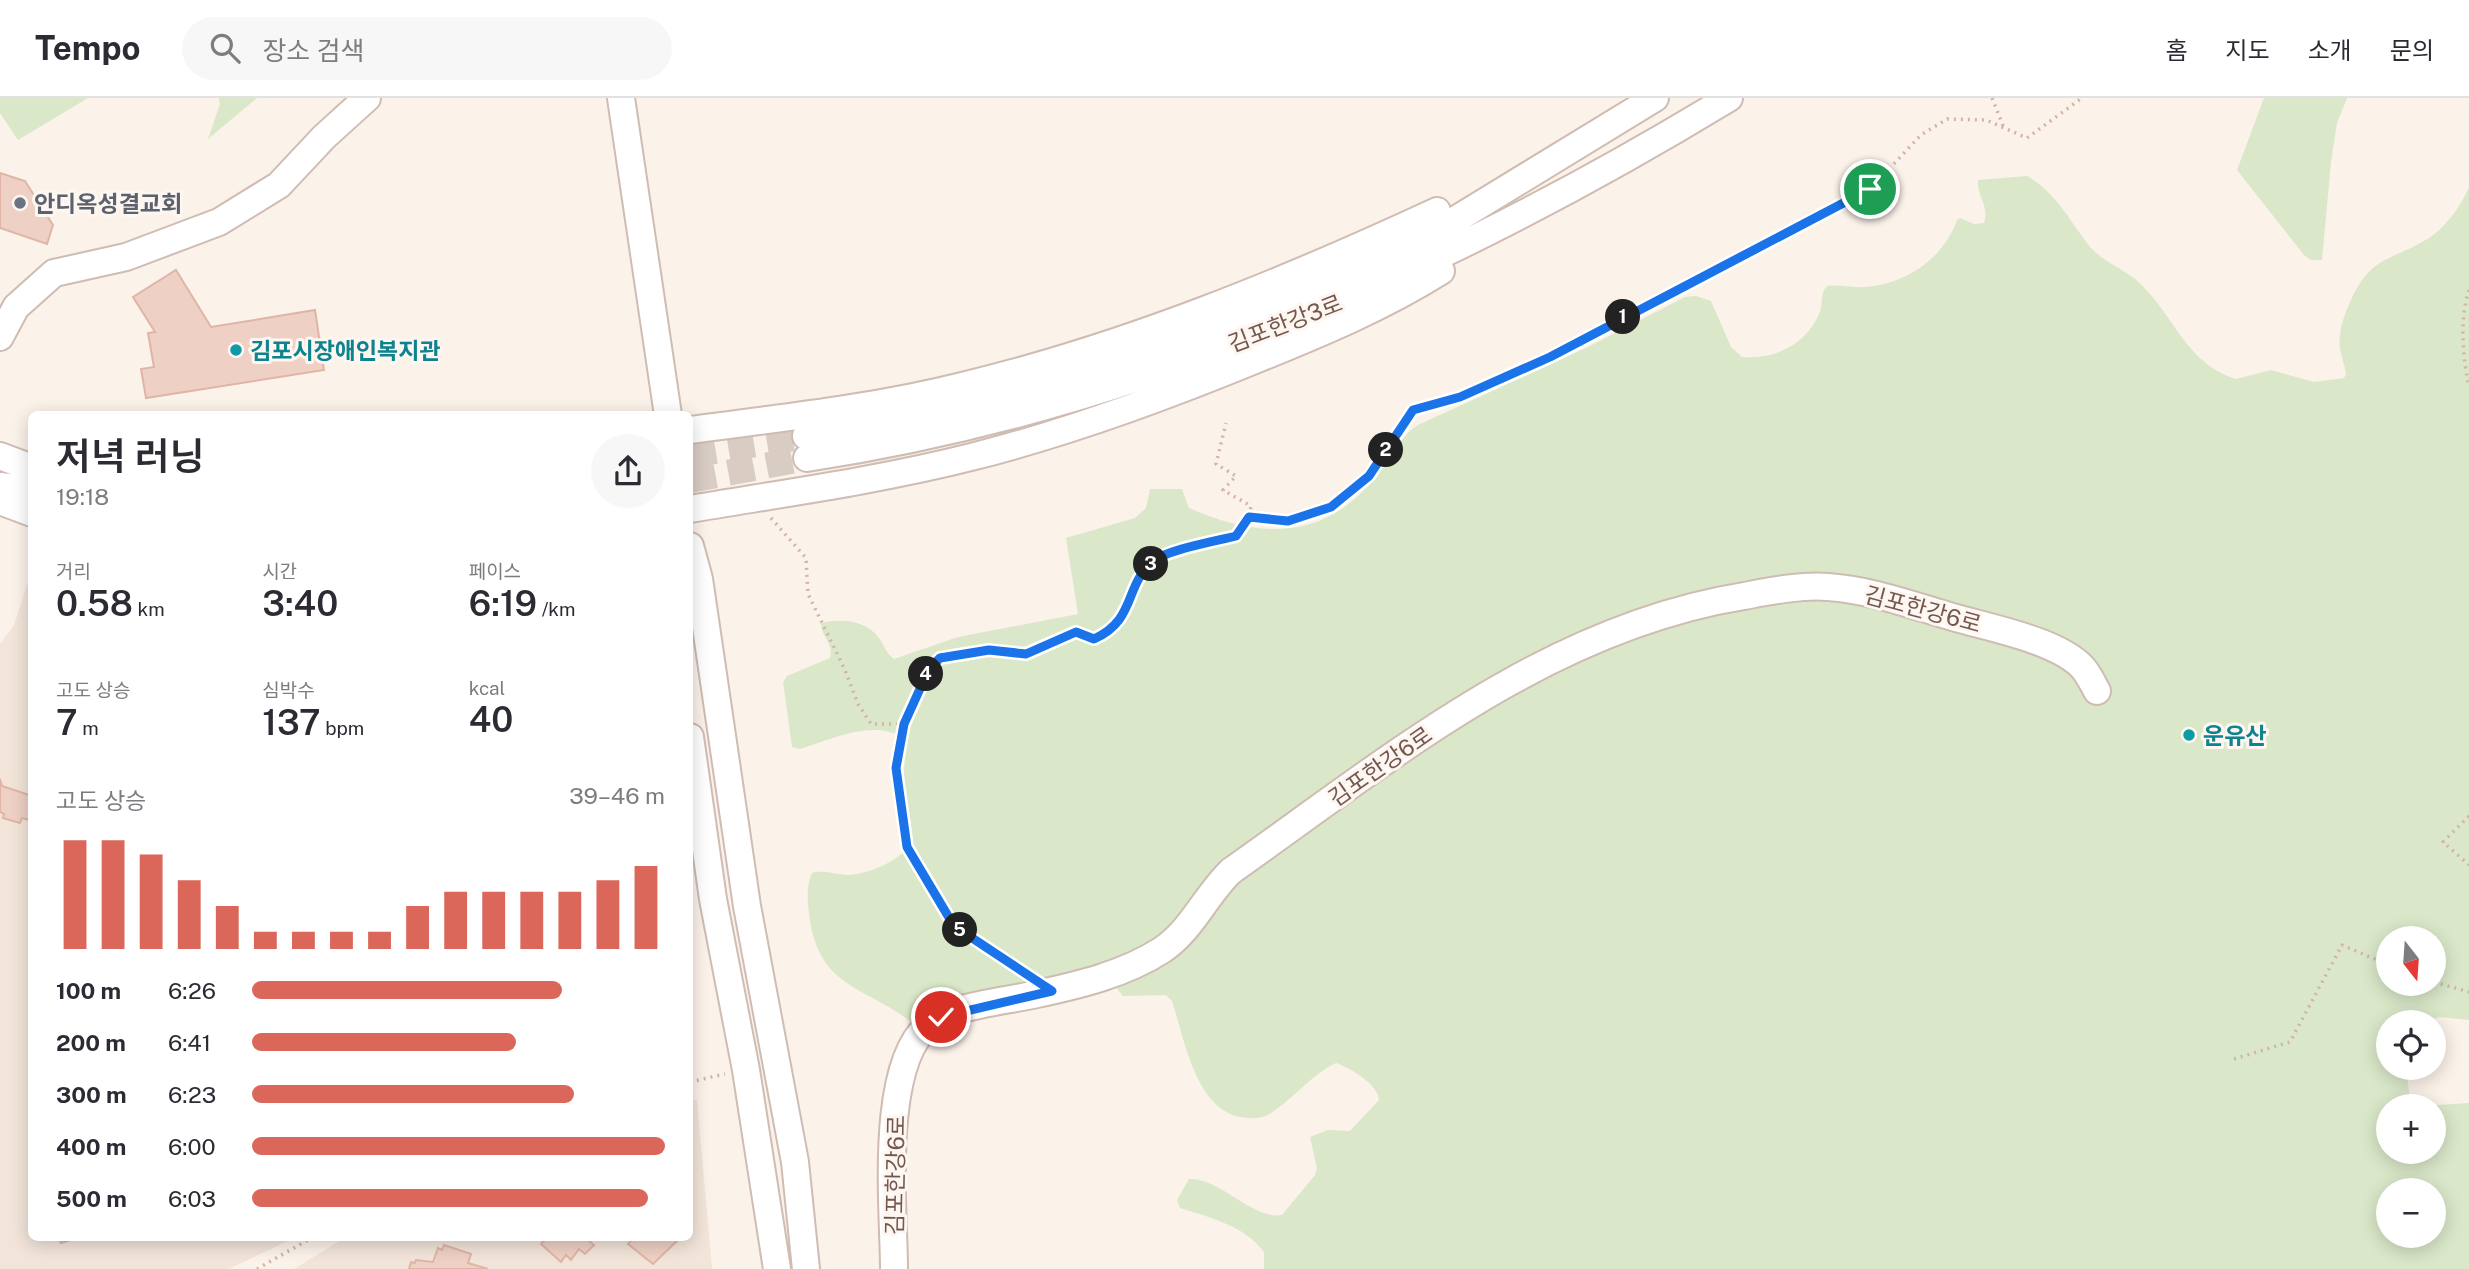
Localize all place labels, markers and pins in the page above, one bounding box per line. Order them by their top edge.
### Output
pin [1840,159,1900,219]
place label: 안디옥성결교회 [34,190,182,217]
marker: 안디옥성결교회 [12,195,28,211]
pin: 1 [1606,300,1640,334]
place label: 김포시장애인복지관 [250,337,440,364]
marker: 김포시장애인복지관 [228,342,244,358]
pin: 2 [1368,432,1404,468]
pin: 3 [1134,546,1168,582]
pin: 4 [908,656,944,692]
place label: 운유산 [2203,722,2266,749]
marker: 운유산 [2181,727,2197,743]
pin: 5 [942,912,978,948]
pin [911,987,971,1047]

